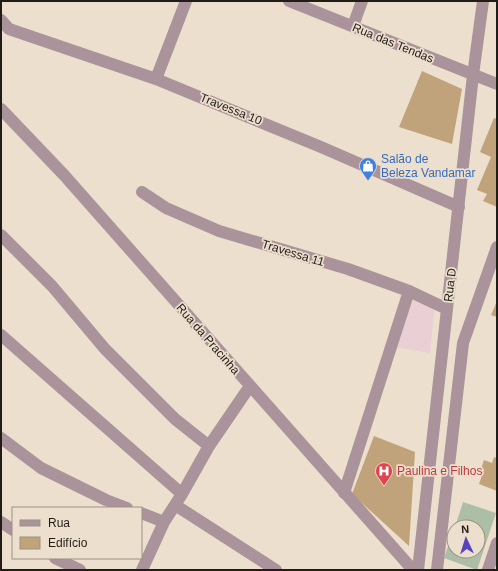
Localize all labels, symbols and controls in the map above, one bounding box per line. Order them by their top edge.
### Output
street label: Rua das Tendas [350,20,436,66]
street label: Travessa 10 [198,90,264,128]
place label: Salão de Beleza Vandamar [381,152,476,180]
shop icon: Salão de Beleza Vandamar [358,156,378,181]
street label: Travessa 11 [260,237,326,269]
street label: Rua D [441,267,459,303]
street label: Rua da Pracinha [173,301,243,378]
hospital icon: Paulina e Filhos [374,461,394,486]
place label: Paulina e Filhos [397,464,482,478]
legend [12,507,142,559]
text: Rua [48,516,70,530]
north arrow [446,519,486,559]
text: N [461,523,470,535]
text: Edifício [48,536,88,550]

